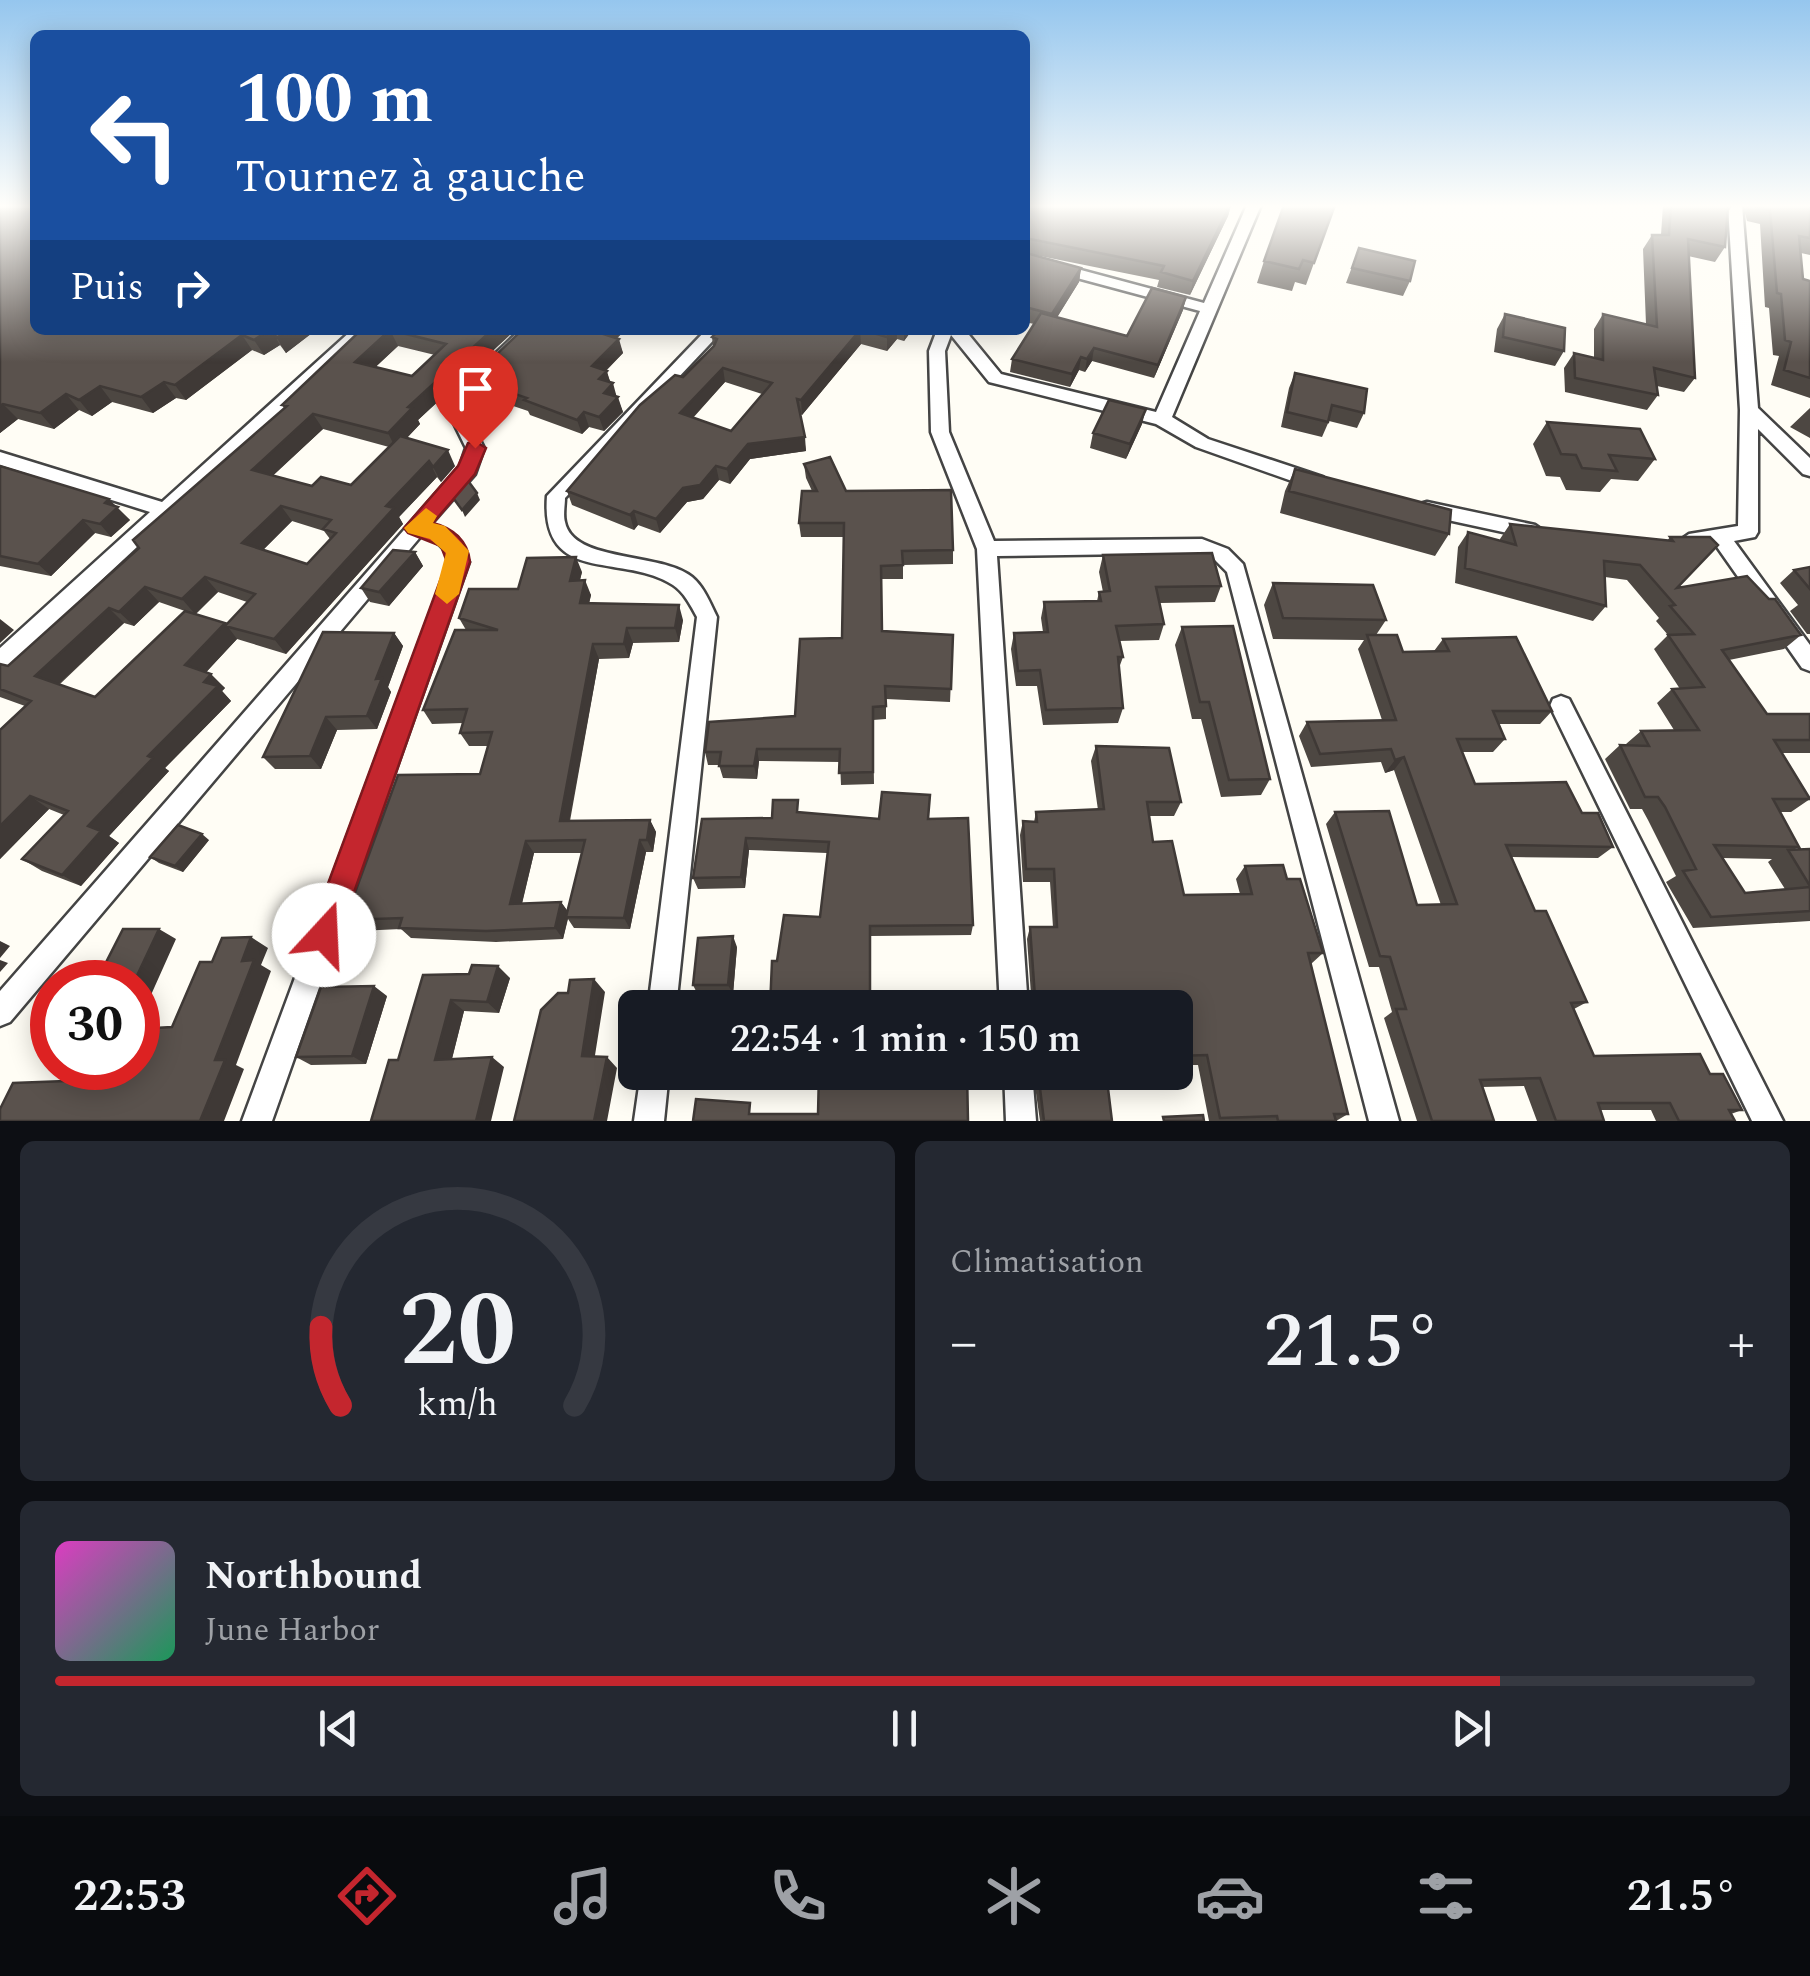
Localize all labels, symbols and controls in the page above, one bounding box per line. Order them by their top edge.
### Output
text: 100 m [235,47,433,153]
icon: left [70,70,200,200]
text: Tournez à gauche [235,143,586,212]
text: Puis [70,259,144,317]
icon: right [164,260,219,315]
pin [433,346,518,449]
icon: arrive [448,361,503,416]
position arrow [272,883,376,987]
speed limit sign: 30 [30,960,160,1090]
text: 22:54 · 1 min · 150 m [730,1011,1081,1069]
text: Climatisation [950,1238,1144,1287]
text: 20 [399,1253,516,1411]
text: 21.5° [1264,1286,1441,1400]
text: − [950,1302,978,1385]
text: + [1727,1302,1755,1385]
text: km/h [417,1377,498,1432]
text: Northbound [205,1548,422,1606]
text: June Harbor [205,1606,380,1655]
icon: previous [311,1701,366,1756]
icon: pause [877,1701,932,1756]
icon: next [1444,1701,1499,1756]
icon: directions [332,1861,402,1931]
icon: music [548,1861,618,1931]
icon: phone [763,1861,833,1931]
icon: climate [979,1861,1049,1931]
icon: car [1195,1861,1265,1931]
icon: filters [1411,1861,1481,1931]
text: 22:53 [73,1862,186,1931]
text: 21.5° [1627,1862,1737,1931]

